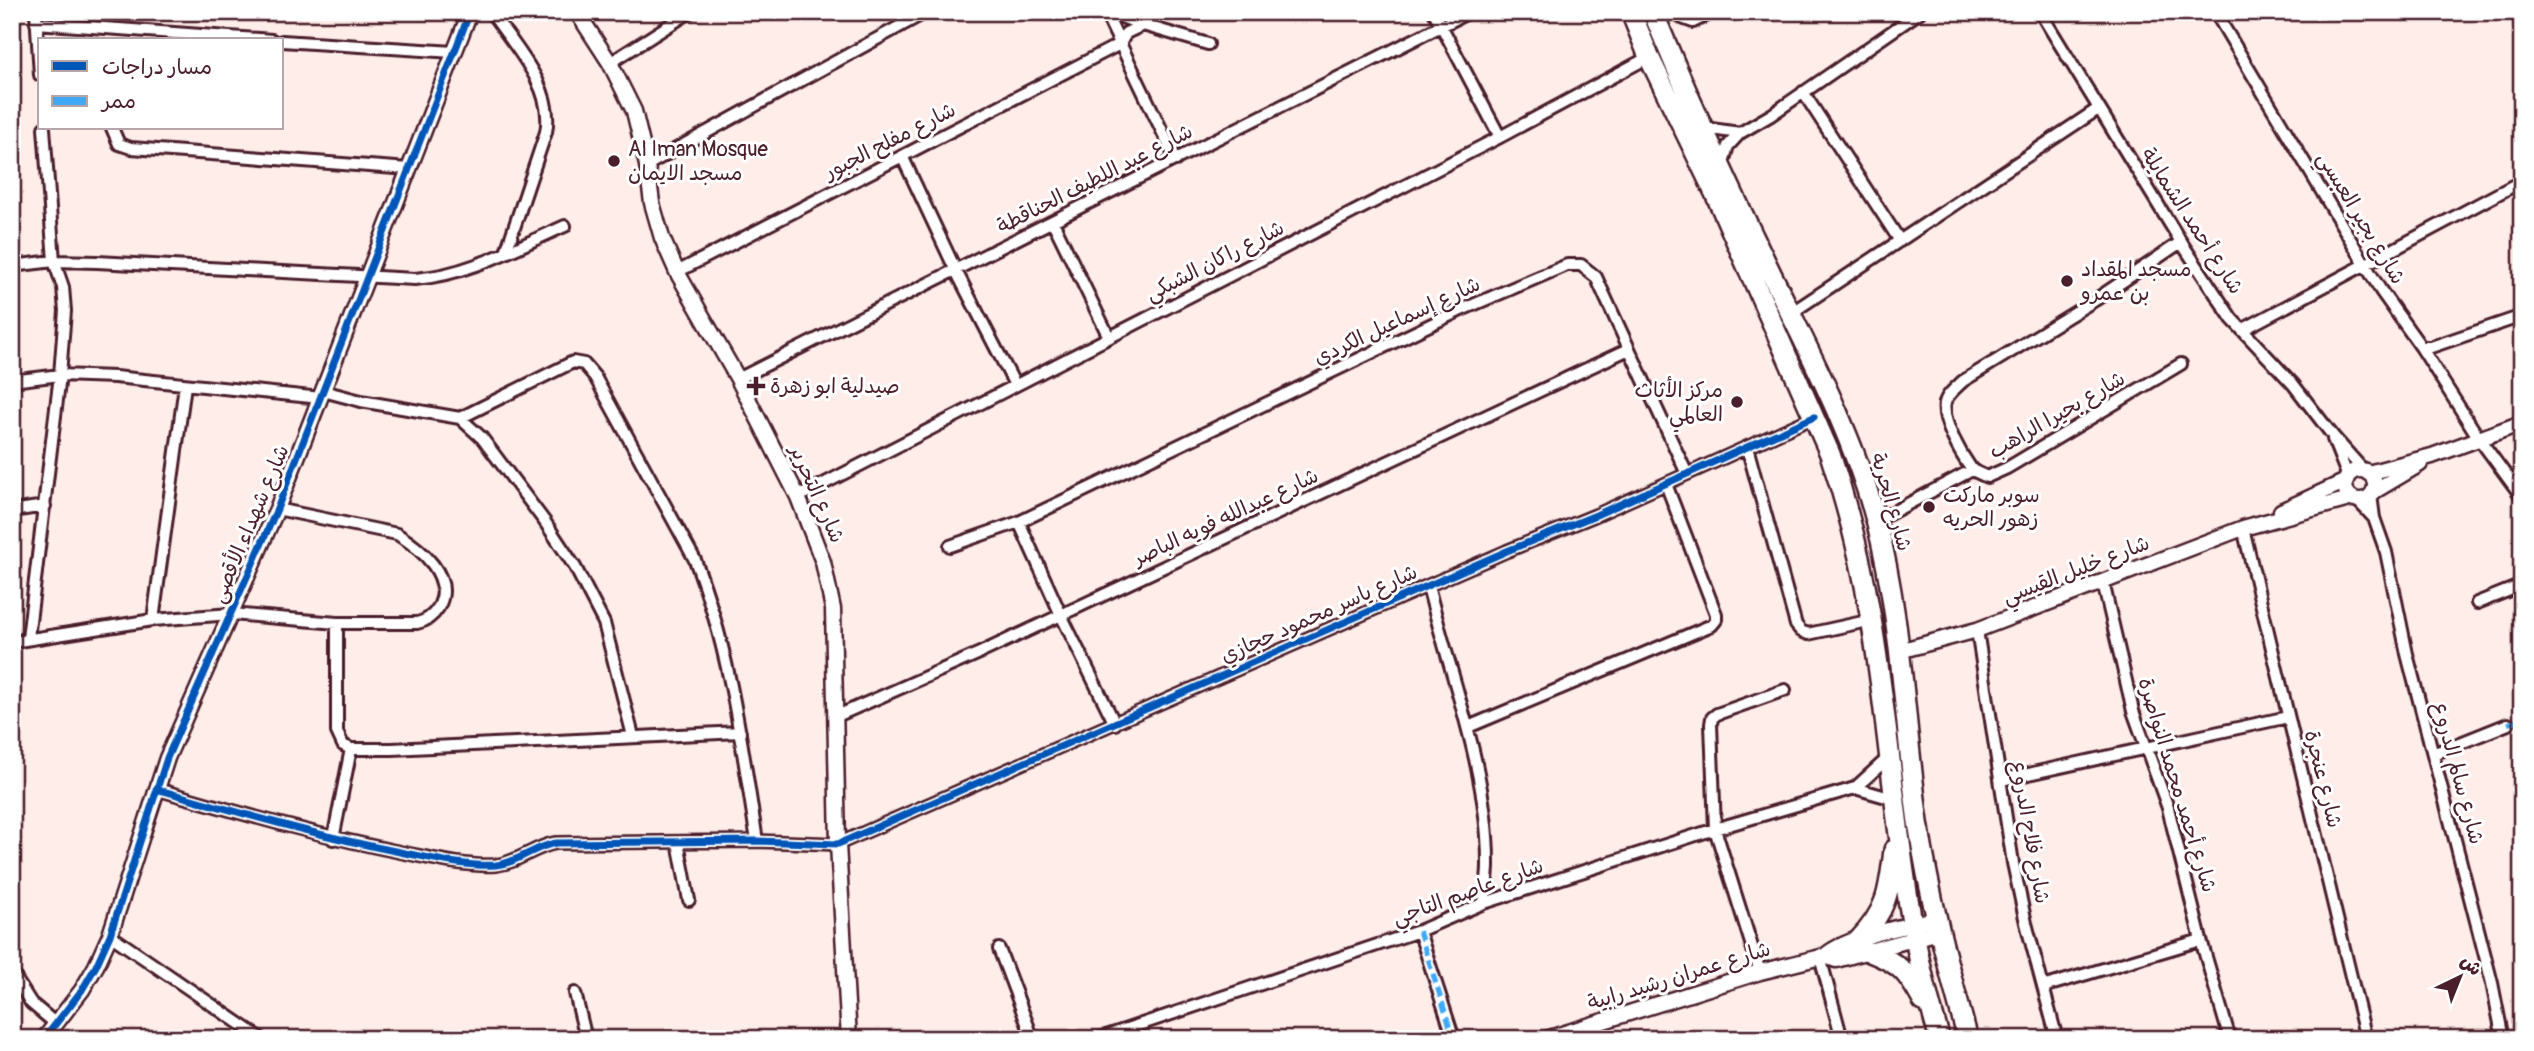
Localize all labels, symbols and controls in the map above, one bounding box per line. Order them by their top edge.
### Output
legend [38,38,284,130]
text: مسار دراجات [102,54,212,81]
text: ممر [100,88,136,115]
street label: شارع مفلح الجبور [818,96,961,188]
street label: شارع عبد اللطيف الحناقطة [992,118,1198,241]
place label: Al Iman Mosque مسجد الايمان [628,136,769,187]
street label: شارع أحمد الشمايلة [2134,143,2249,300]
street label: شارع بجير العبسي [2307,147,2411,292]
marker: Al Iman Mosque مسجد الايمان [606,153,622,169]
street label: شارع راكان الشبكي [1141,214,1291,312]
place label: مسجد المقداد بن عمرو [2079,256,2191,307]
street label: شارع إسماعيل الكردي [1309,270,1485,372]
marker: مسجد المقداد بن عمرو [2059,273,2075,289]
street label: شارع بحيرا الراهب [1984,365,2131,466]
place label: صيدلية ابو زهرة [770,373,900,400]
place label: مركز الأثاث العالمي [1635,376,1723,433]
marker: صيدلية ابو زهرة [748,378,764,394]
marker: مركز الأثاث العالمي [1729,394,1745,410]
street label: شارع التحرير [782,439,851,548]
street label: شارع شهداء الأقصى [204,440,296,608]
street label: شارع الحرية [1863,450,1918,555]
street label: شارع عبدالله فويه الباصر [1127,462,1323,574]
place label: سوبر ماركت زهور الحريه [1943,482,2040,533]
marker: سوبر ماركت زهور الحريه [1921,499,1937,515]
street label: شارع خليل القيسي [1999,530,2155,615]
street label: شارع ياسر محمود حجازي [1216,558,1422,670]
street label: شارع أحمد محمد النواصرة [2131,674,2223,896]
street label: شارع سالم الدروع [2424,699,2490,848]
street label: شارع عنجرة [2297,727,2348,831]
street label: شارع فلاح الدروع [2003,758,2056,906]
street label: شارع عاصم التاجي [1389,852,1549,937]
street label: شارع عمران رشيد رابية [1584,935,1774,1018]
north arrow [2426,942,2496,1012]
text: ش [2455,949,2487,981]

